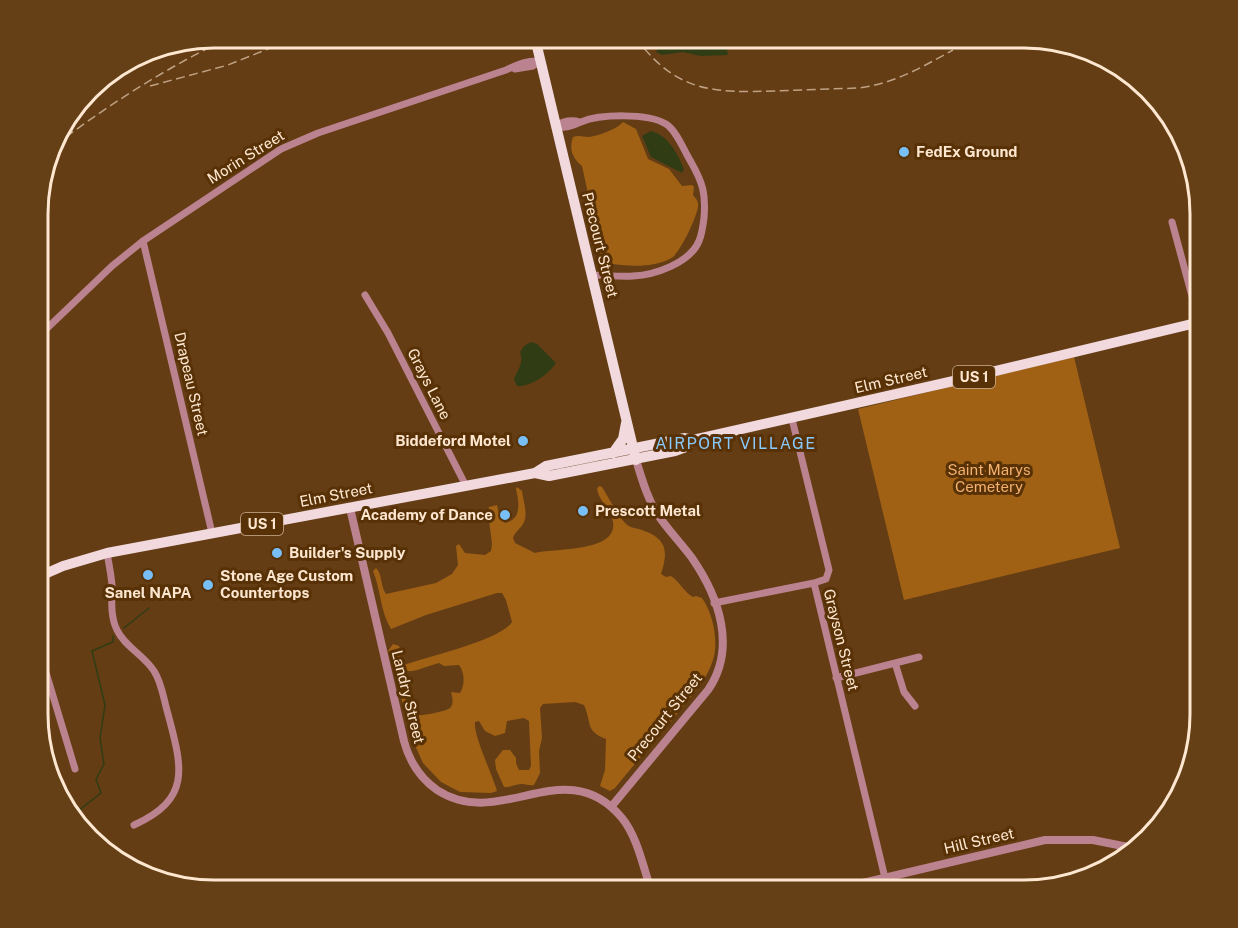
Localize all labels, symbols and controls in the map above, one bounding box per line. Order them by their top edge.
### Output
street label: Morin Street [204,126,287,187]
place label: FedEx Ground [916,143,1017,160]
marker: FedEx Ground [897,145,911,159]
street label: Precourt Street [579,190,622,300]
street label: Drapeau Street [171,330,212,438]
street label: Grays Lane [404,345,455,422]
street label: Elm Street [853,363,929,396]
road number: US 1 [953,366,995,388]
place label: Biddeford Motel [395,432,511,449]
marker: Biddeford Motel [516,434,530,448]
district label: AIRPORT VILLAGE [655,434,817,453]
park label: Saint Marys Cemetery [948,461,1030,495]
street label: Elm Street [298,479,374,510]
place label: Prescott Metal [595,502,701,519]
marker: Prescott Metal [576,504,590,518]
place label: Academy of Dance [360,506,493,523]
marker: Academy of Dance [498,508,512,522]
road number: US 1 [241,513,283,535]
place label: Builder's Supply [289,544,406,561]
marker: Builder's Supply [270,546,284,560]
place label: Stone Age Custom Countertops [220,567,353,601]
marker: Sanel NAPA [141,568,155,582]
marker: Stone Age Custom Countertops [201,578,215,592]
place label: Sanel NAPA [105,584,192,601]
street label: Grayson Street [821,587,862,693]
street label: Landry Street [389,648,428,746]
street label: Precourt Street [624,669,705,764]
street label: Hill Street [942,824,1016,857]

